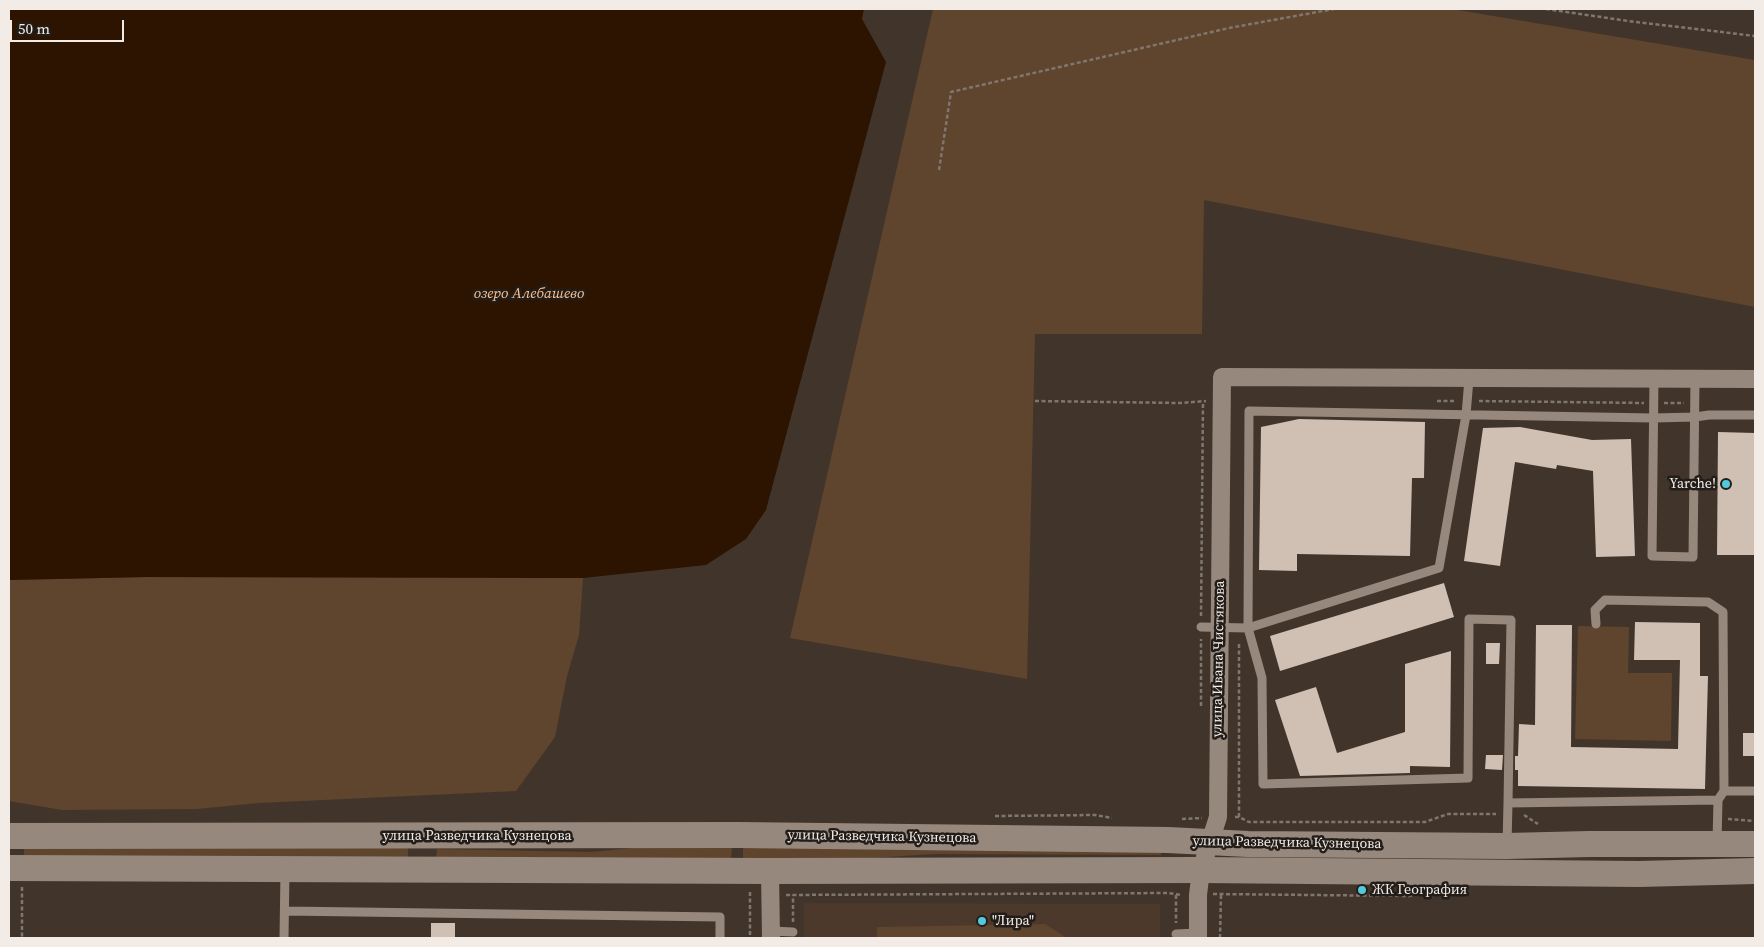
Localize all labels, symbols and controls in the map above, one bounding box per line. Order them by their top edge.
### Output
scale bar [12,10,126,42]
text: 50 m [18,18,50,39]
water label: озеро Алебашево [474,285,584,303]
place label: Yarche! [1669,476,1716,492]
marker: Yarche! [1720,478,1732,490]
street label: улица Ивана Чистякова [1209,580,1229,738]
street label: улица Разведчика Кузнецова [787,827,977,847]
street label: улица Разведчика Кузнецова [382,828,572,844]
street label: улица Разведчика Кузнецова [1192,833,1382,853]
place label: ЖК География [1372,882,1467,898]
marker: ЖК География [1356,884,1368,896]
place label: "Лира" [992,913,1034,929]
marker: "Лира" [976,915,988,927]

